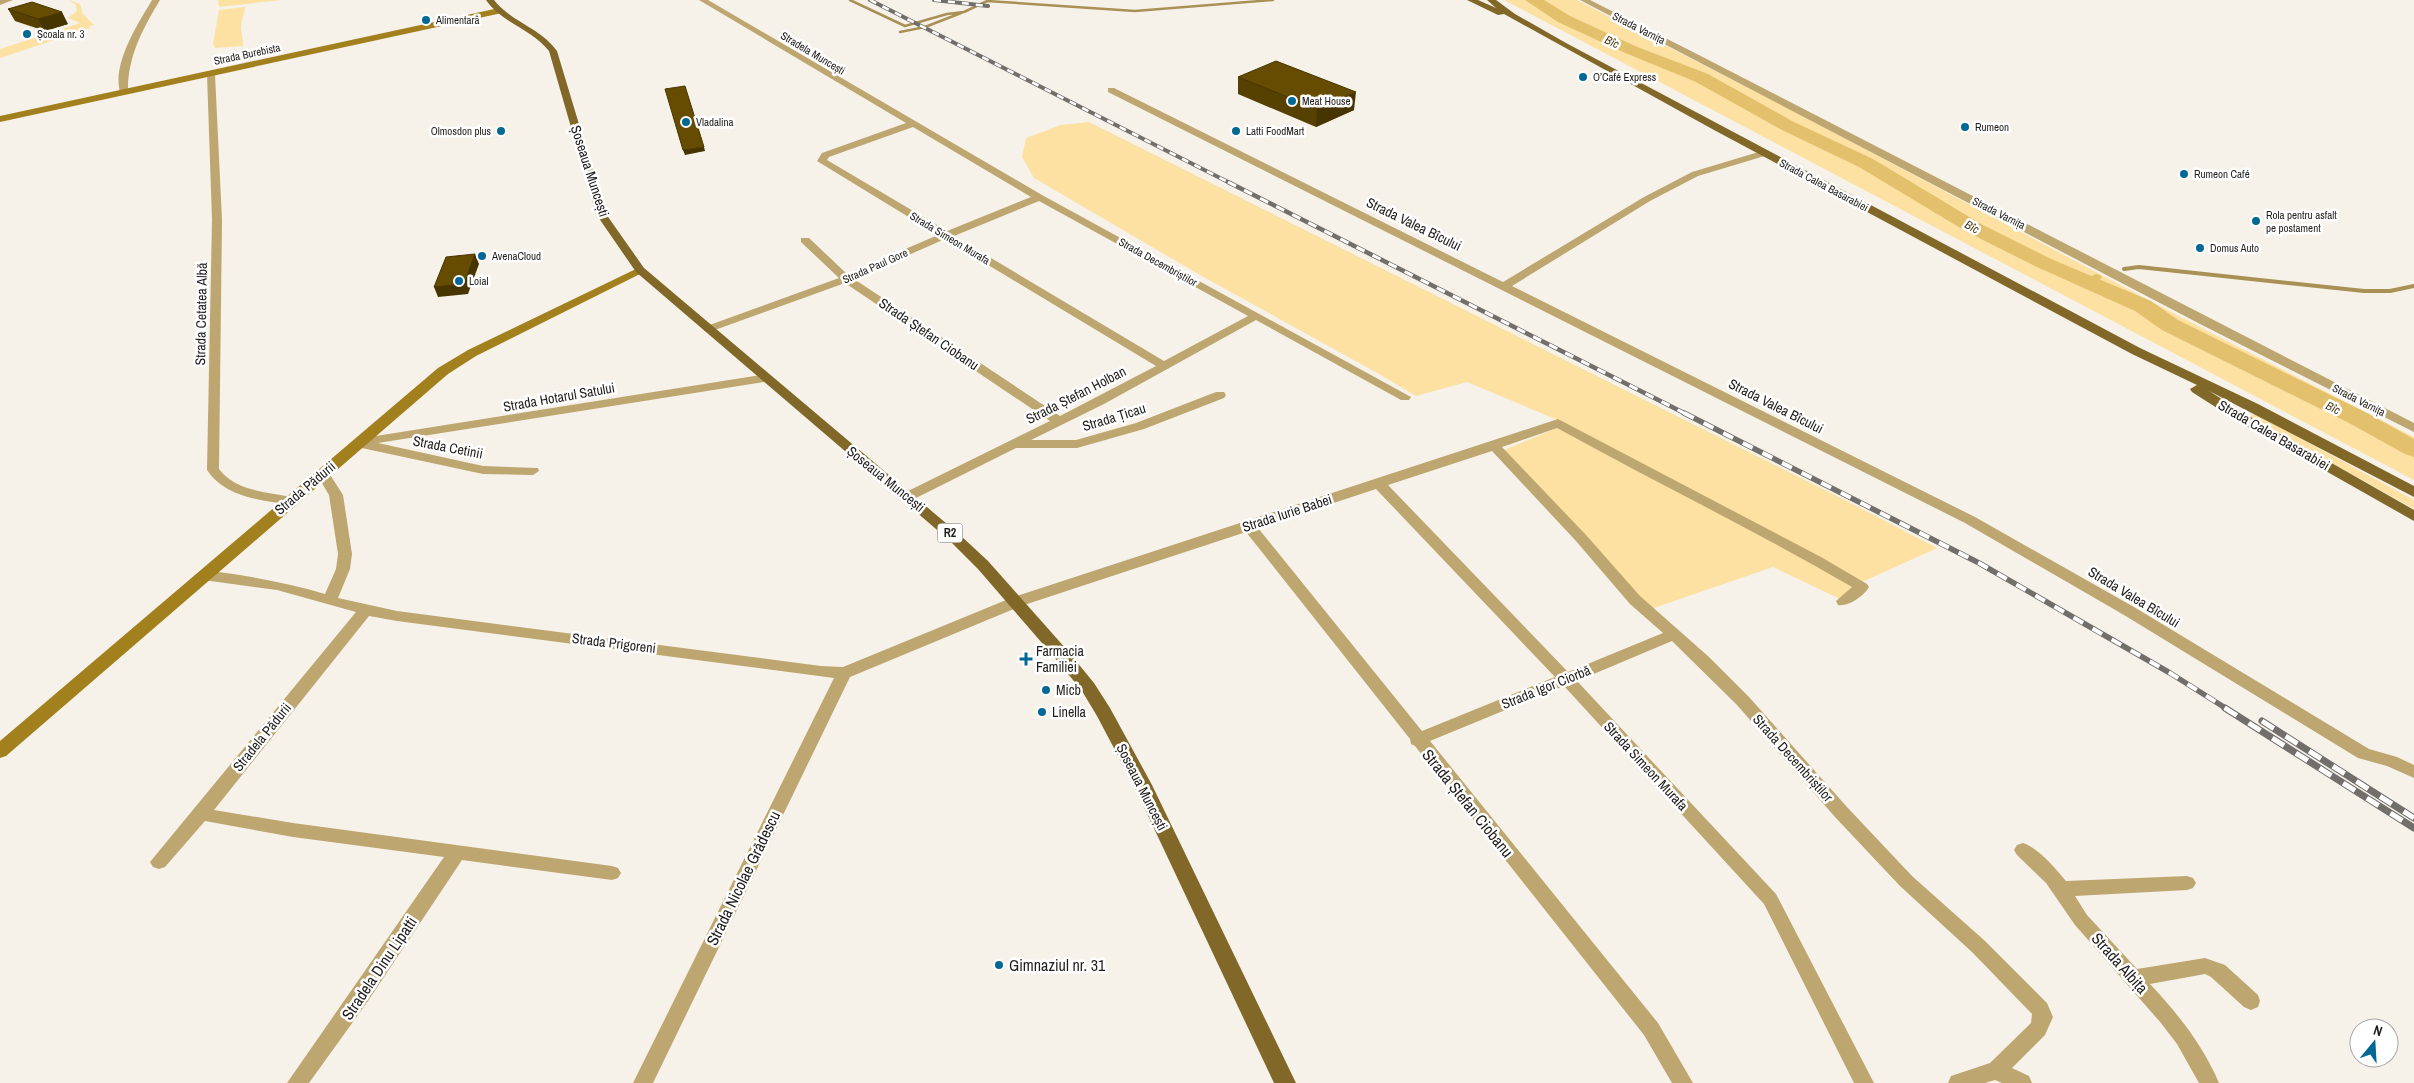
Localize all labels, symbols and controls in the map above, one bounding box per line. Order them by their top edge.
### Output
street label: Strada Varnița [1610,9,1668,47]
place label: Alimentară [435,13,480,27]
marker: Alimentară [420,14,432,26]
place label: Școala nr. 3 [37,27,85,41]
marker: Școala nr. 3 [21,28,33,40]
street label: Stradela Muncești [778,28,848,78]
water label: Bîc [1602,32,1622,52]
street label: Strada Burebista [212,40,282,68]
place label: O’Café Express [1593,70,1657,84]
marker: O’Café Express [1577,71,1589,83]
place label: Meat House [1302,94,1351,108]
marker: Meat House [1286,95,1298,107]
place label: Vladalina [696,115,734,129]
marker: Vladalina [680,116,692,128]
place label: Rumeon [1975,120,2009,134]
marker: Rumeon [1959,121,1971,133]
street label: Șoseaua Muncești [567,123,613,219]
place label: Olmosdon plus [431,124,491,138]
place label: Latti FoodMart [1246,124,1305,138]
marker: Olmosdon plus [495,125,507,137]
marker: Latti FoodMart [1230,125,1242,137]
street label: Strada Calea Basarabiei [1777,156,1871,214]
place label: Rumeon Café [2194,167,2250,181]
marker: Rumeon Café [2178,168,2190,180]
street label: Strada Valea Bîcului [1363,193,1465,255]
street label: Strada Varnița [1970,194,2028,232]
place label: Rola pentru asfalt pe postament [2266,208,2337,235]
street label: Strada Simeon Murafa [908,209,992,267]
marker: Rola pentru asfalt pe postament [2250,215,2262,227]
water label: Bîc [1962,217,1982,237]
street label: Strada Decembriștilor [1116,235,1200,289]
place label: Domus Auto [2210,241,2259,255]
marker: Domus Auto [2194,242,2206,254]
street label: Strada Paul Gore [840,245,910,287]
place label: AvenaCloud [491,249,541,263]
marker: AvenaCloud [476,250,488,262]
street label: Strada Cetatea Albă [191,262,211,366]
place label: Loial [469,274,489,288]
marker: Loial [453,275,465,287]
street label: Strada Ștefan Ciobanu [876,294,982,374]
street label: Strada Ștefan Holban [1023,362,1129,428]
street label: Strada Valea Bîcului [1726,374,1826,438]
street label: Strada Hotarul Satului [502,378,616,416]
street label: Strada Varnița [2330,381,2388,419]
street label: Strada Calea Basarabiei [2215,396,2333,474]
water label: Bîc [2323,398,2343,418]
street label: Strada Țicau [1080,399,1148,435]
street label: Strada Cetinii [412,431,484,463]
street label: Șoseaua Muncești [843,442,929,516]
street label: Strada Pădurii [271,457,339,519]
street label: Strada Iurie Babei [1240,490,1334,536]
road number: R2 [938,524,962,542]
street label: Strada Valea Bîcului [2085,563,2183,631]
street label: Strada Prigoreni [571,629,657,657]
place label: Farmacia Familiei [1036,642,1085,676]
marker: Farmacia Familiei [1020,653,1032,665]
street label: Strada Igor Ciorbă [1499,661,1594,713]
place label: Micb [1056,681,1081,699]
marker: Micb [1040,684,1052,696]
street label: Stradela Pădurii [229,699,295,775]
place label: Linella [1052,703,1086,721]
marker: Linella [1036,706,1048,718]
street label: Strada Decembriștilor [1749,710,1837,806]
street label: Strada Simeon Murafa [1600,718,1692,815]
street label: Șoseaua Muncești [1112,741,1172,833]
street label: Strada Ștefan Ciobanu [1417,744,1519,862]
street label: Strada Nicolae Grădescu [701,807,785,949]
street label: Stradela Dinu Lipatti [336,912,422,1024]
street label: Strada Albița [2087,928,2154,999]
place label: Gimnaziul nr. 31 [1009,954,1106,976]
marker: Gimnaziul nr. 31 [993,959,1005,971]
north arrow [2349,1018,2399,1068]
text: N [2371,1021,2385,1040]

